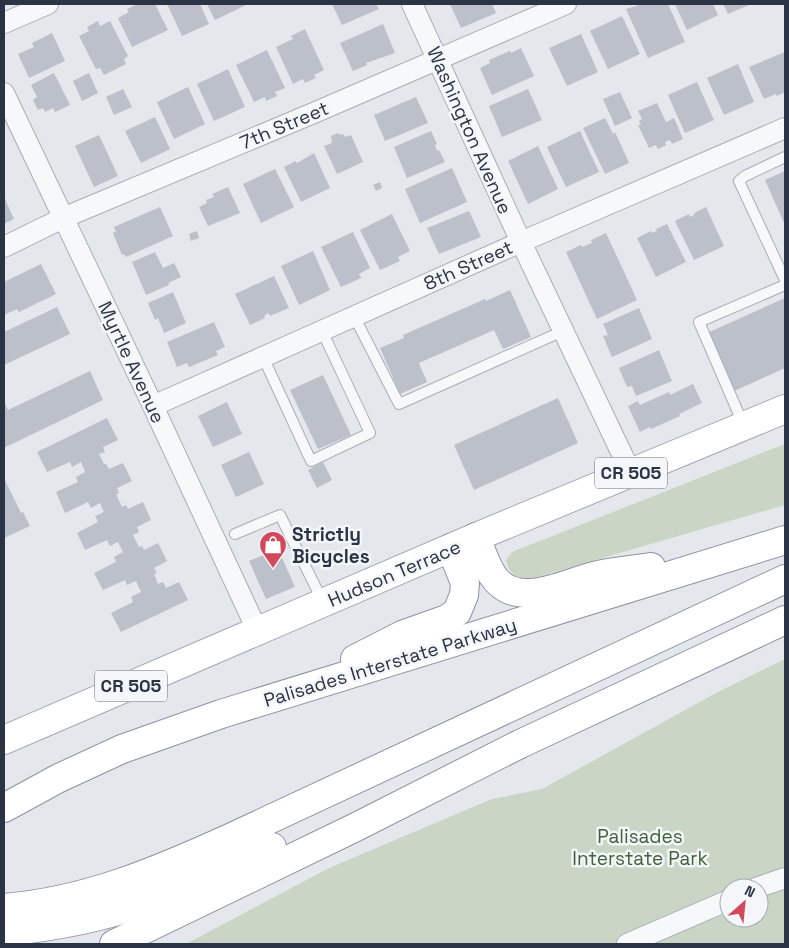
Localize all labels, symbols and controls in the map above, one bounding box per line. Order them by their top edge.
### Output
street label: Washington Avenue [421,42,518,218]
street label: 7th Street [236,96,332,155]
street label: 8th Street [420,235,517,296]
street label: Myrtle Avenue [92,297,171,427]
road number: CR 505 [595,458,667,488]
place label: Strictly Bicycles [292,522,370,569]
shop icon: Strictly Bicycles [258,530,288,569]
street label: Hudson Terrace [324,534,464,613]
street label: Palisades Interstate Parkway [261,612,520,713]
road number: CR 505 [95,670,167,701]
park label: Palisades Interstate Park [572,824,708,871]
north arrow [719,878,769,928]
text: N [742,881,758,902]

